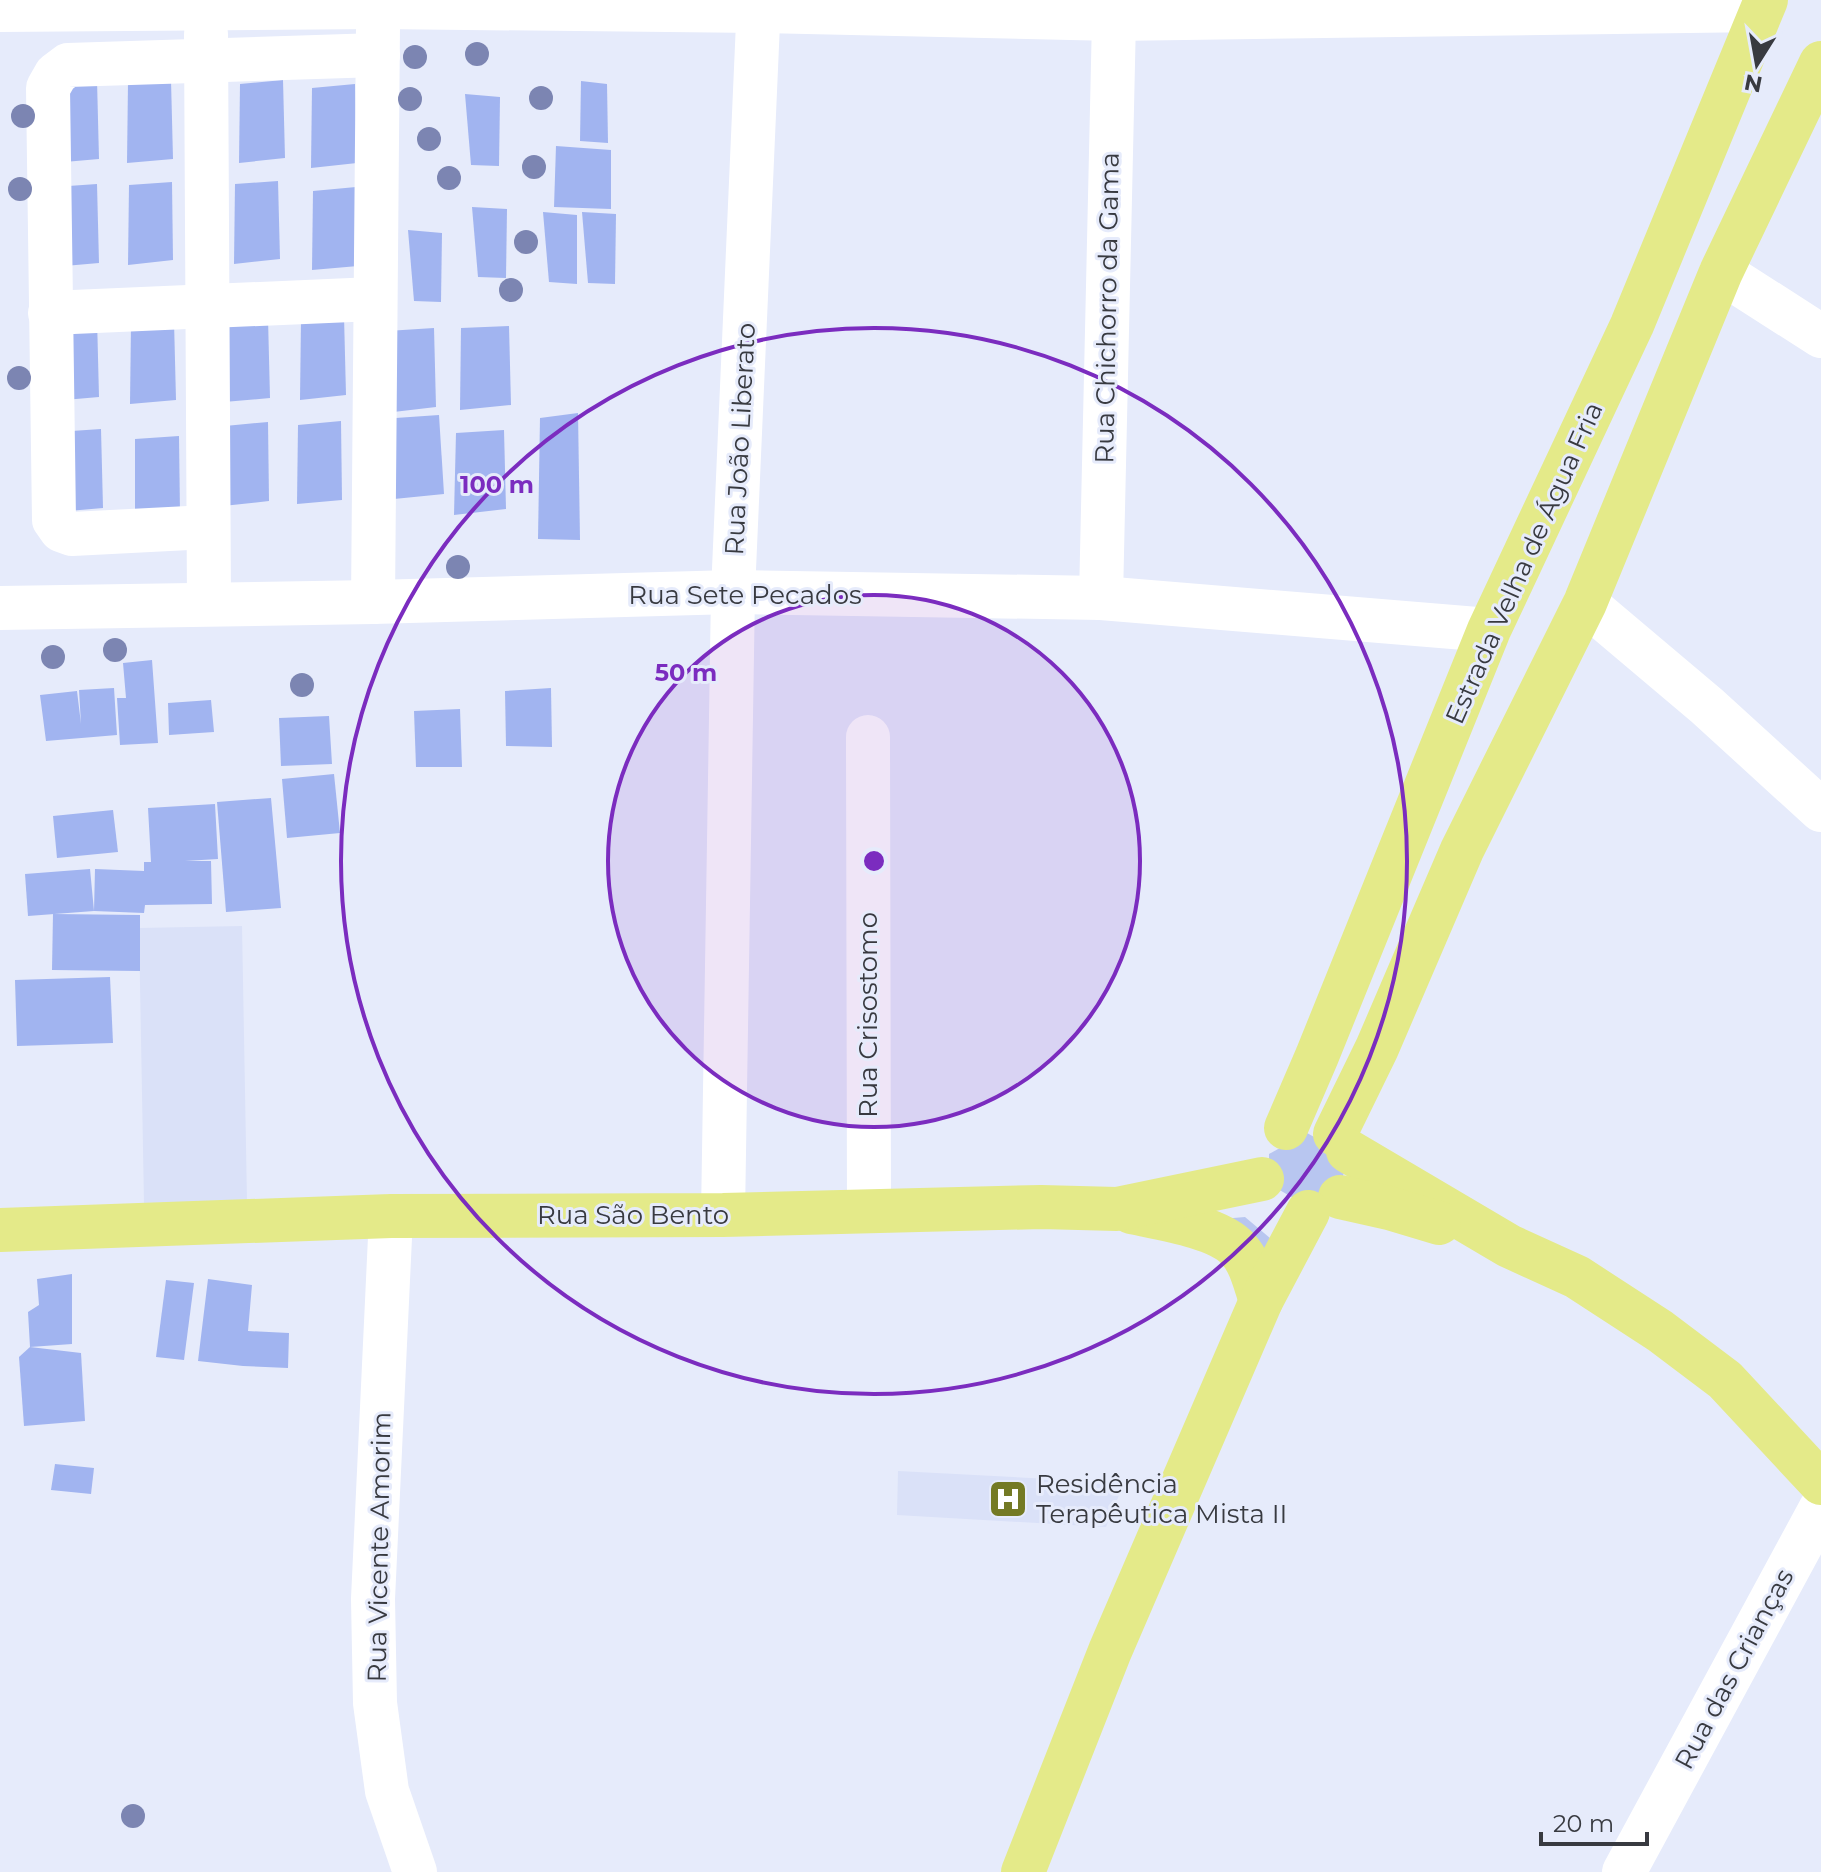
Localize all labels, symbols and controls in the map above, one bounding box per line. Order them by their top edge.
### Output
north arrow [1717,24,1797,104]
text: N [1742,68,1765,98]
street label: Rua Chichorro da Gama [1088,152,1126,464]
street label: Rua João Liberato [718,322,762,556]
street label: Estrada Velha de Água Fria [1438,397,1610,729]
text: 100 m [460,470,534,499]
street label: Rua Sete Pecados [628,579,862,611]
text: 50 m [655,658,717,687]
centre of rings [860,847,888,875]
street label: Rua Crisostomo [852,912,884,1118]
street label: Rua São Bento [537,1199,729,1231]
street label: Rua Vicente Amorim [361,1411,397,1683]
place label: Residência Terapêutica Mista II [1036,1468,1287,1530]
hospital icon: Residência Terapêutica Mista II [987,1478,1029,1520]
street label: Rua das Crianças [1668,1563,1800,1775]
scale bar [1541,1796,1647,1846]
text: 20 m [1553,1809,1614,1838]

